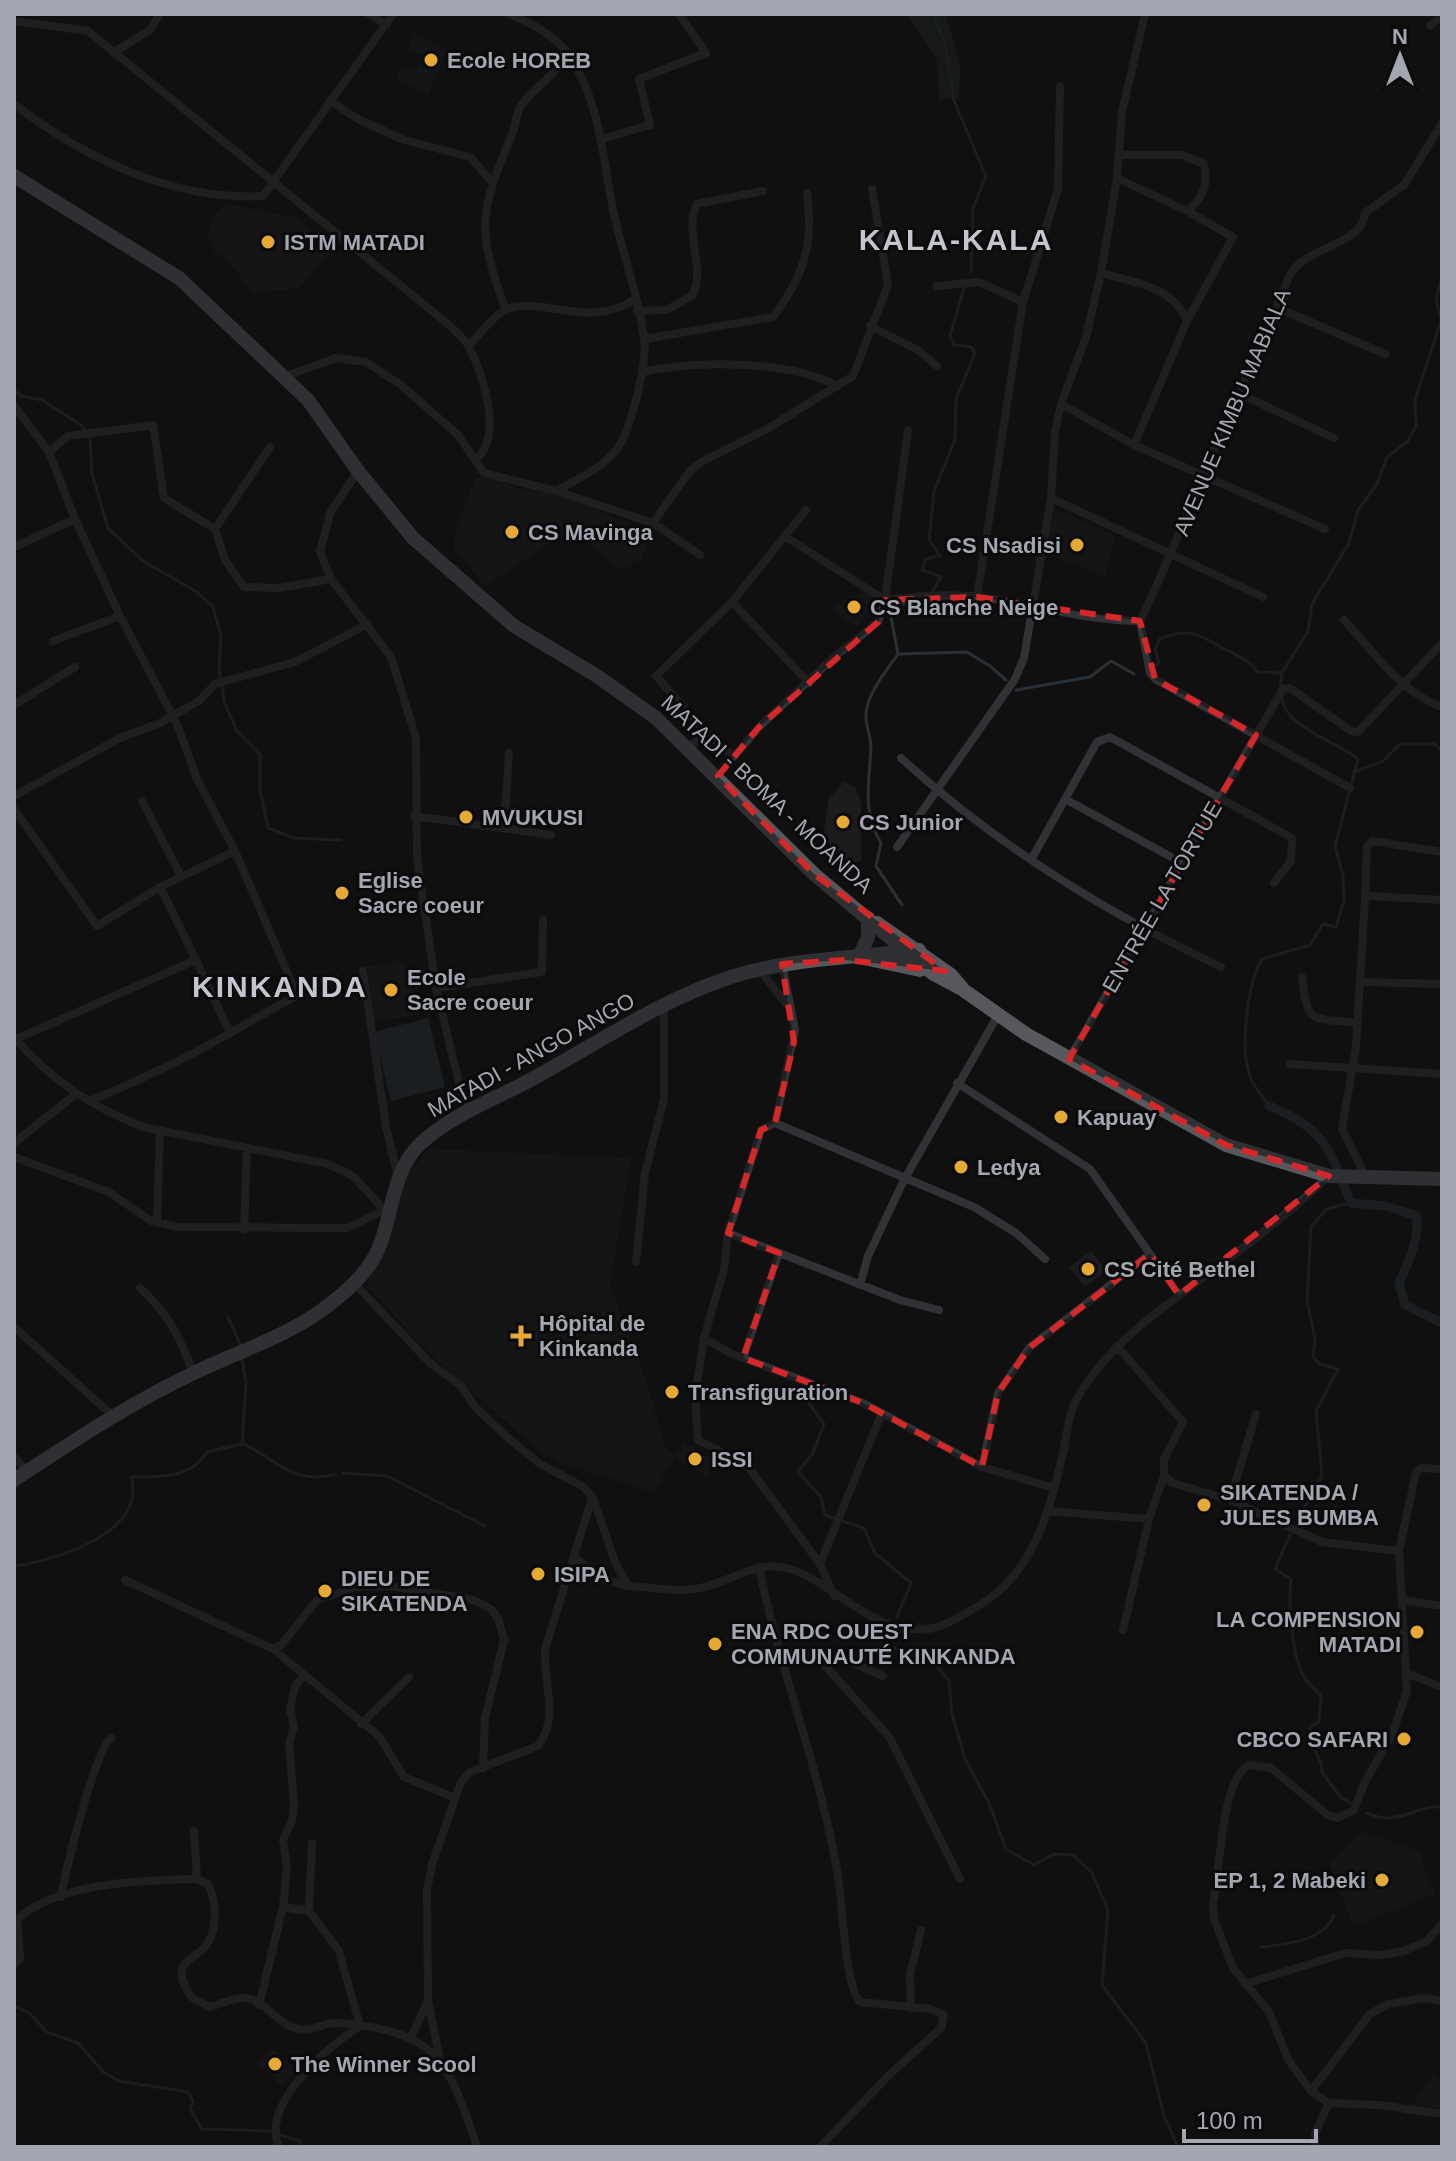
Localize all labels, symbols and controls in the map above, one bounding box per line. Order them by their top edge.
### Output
north arrow [1360,16,1440,96]
text: N [1392,24,1408,49]
place label: Ecole HOREB [447,48,591,73]
marker: Ecole HOREB [422,51,440,69]
district label: KALA-KALA [859,223,1053,256]
place label: ISTM MATADI [284,230,425,255]
marker: ISTM MATADI [259,233,277,251]
street label: AVENUE KIMBU MABIALA [1169,284,1296,539]
place label: CS Mavinga [528,520,653,545]
marker: CS Mavinga [503,523,521,541]
place label: CS Nsadisi [946,533,1061,558]
marker: CS Nsadisi [1068,536,1086,554]
place label: CS Blanche Neige [870,595,1058,620]
marker: CS Blanche Neige [845,598,863,616]
street label: MATADI - BOMA - MOANDA [656,690,878,899]
street label: ENTRÉE LA TORTUE [1097,797,1227,997]
place label: MVUKUSI [482,805,583,830]
marker: MVUKUSI [457,808,475,826]
place label: CS Junior [859,810,963,835]
marker: CS Junior [834,813,852,831]
place label: Eglise Sacre coeur [358,868,484,918]
marker: Eglise Sacre coeur [333,884,351,902]
place label: Ecole Sacre coeur [407,965,533,1015]
district label: KINKANDA [192,970,368,1003]
marker: Ecole Sacre coeur [382,981,400,999]
street label: MATADI - ANGO ANGO [423,988,639,1122]
place label: Kapuay [1077,1105,1157,1130]
marker: Kapuay [1052,1108,1070,1126]
place label: Ledya [977,1155,1041,1180]
marker: Ledya [952,1158,970,1176]
place label: CS Cité Bethel [1104,1257,1256,1282]
marker: CS Cité Bethel [1079,1260,1097,1278]
place label: Hôpital de Kinkanda [539,1311,645,1361]
marker: Hôpital de Kinkanda [510,1325,532,1347]
place label: Transfiguration [688,1380,848,1405]
marker: Transfiguration [663,1383,681,1401]
place label: ISSI [711,1447,753,1472]
marker: ISSI [686,1450,704,1468]
place label: SIKATENDA / JULES BUMBA [1220,1480,1379,1530]
marker: SIKATENDA / JULES BUMBA [1195,1496,1213,1514]
place label: ISIPA [554,1562,610,1587]
marker: ISIPA [529,1565,547,1583]
place label: DIEU DE SIKATENDA [341,1566,468,1616]
marker: DIEU DE SIKATENDA [316,1582,334,1600]
place label: LA COMPENSION MATADI [1216,1607,1401,1657]
place label: ENA RDC OUEST COMMUNAUTÉ KINKANDA [731,1619,1016,1669]
marker: LA COMPENSION MATADI [1408,1623,1426,1641]
marker: ENA RDC OUEST COMMUNAUTÉ KINKANDA [706,1635,724,1653]
place label: CBCO SAFARI [1236,1727,1388,1752]
marker: CBCO SAFARI [1395,1730,1413,1748]
place label: EP 1, 2 Mabeki [1214,1868,1366,1893]
marker: EP 1, 2 Mabeki [1373,1871,1391,1889]
place label: The Winner Scool [291,2052,477,2077]
marker: The Winner Scool [266,2055,284,2073]
scale bar [1184,2093,1316,2143]
text: 100 m [1196,2107,1263,2134]

